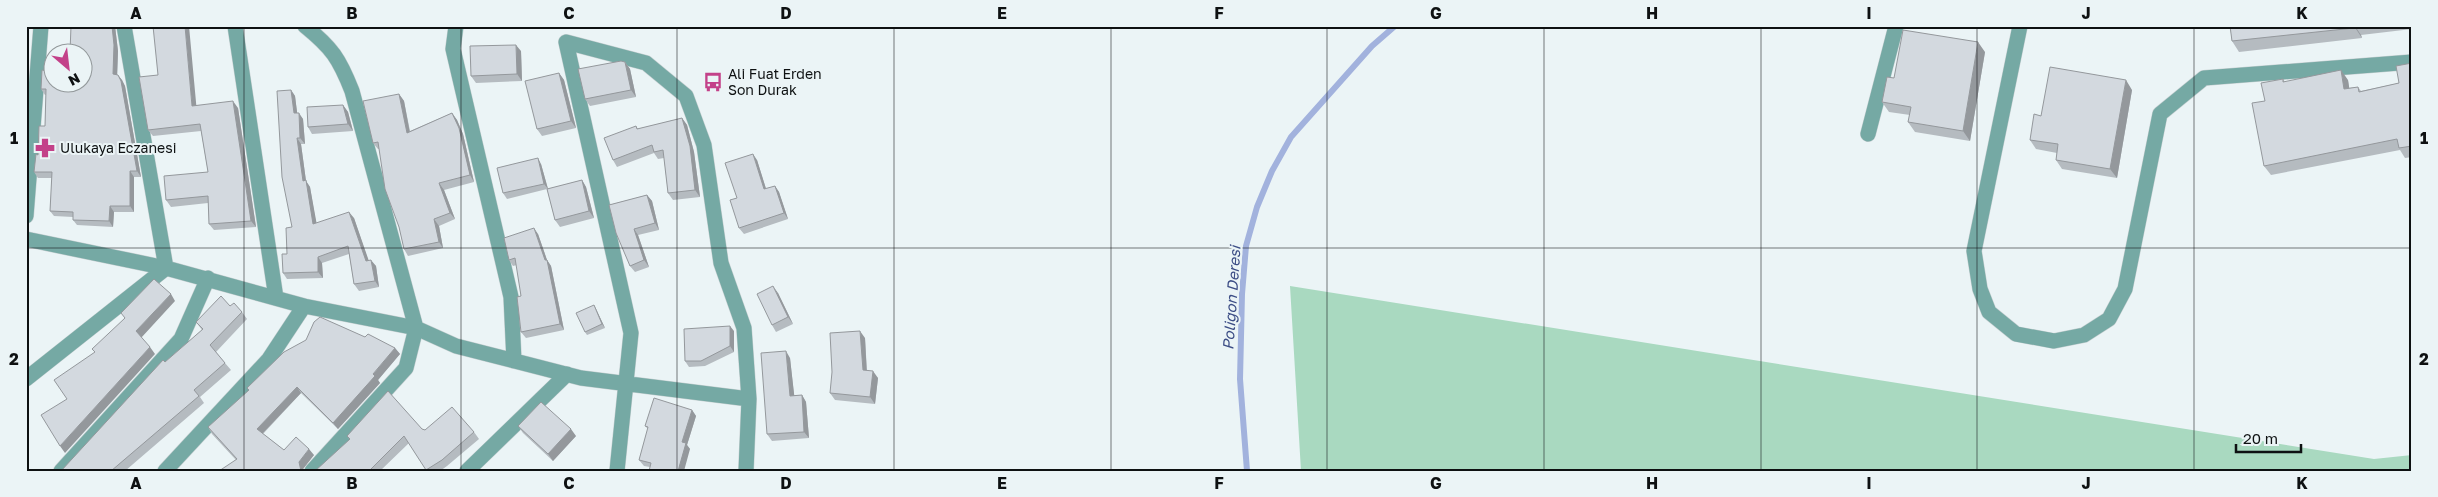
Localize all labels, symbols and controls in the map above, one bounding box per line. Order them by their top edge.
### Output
text: A [130,3,142,23]
text: B [346,3,358,23]
text: C [563,3,575,23]
text: D [780,3,792,23]
text: E [997,3,1007,23]
text: F [1214,3,1224,23]
text: G [1430,3,1442,23]
text: H [1646,3,1658,23]
text: I [1866,3,1872,23]
text: J [2081,3,2091,23]
text: K [2296,3,2308,23]
north arrow [42,42,92,92]
place label: Ali Fuat Erden Son Durak [728,65,822,98]
text: N [66,70,83,90]
bus stop icon: Ali Fuat Erden Son Durak [702,71,724,93]
text: 1 [10,128,18,148]
text: 1 [2420,128,2428,148]
pharmacy icon: Ulukaya Eczanesi [34,137,56,159]
place label: Ulukaya Eczanesi [60,139,176,156]
water label: Poligon Deresi [1218,243,1245,351]
text: 2 [9,349,19,369]
text: 2 [2419,349,2429,369]
scale bar [2236,422,2300,454]
text: 20 m [2243,429,2278,447]
text: A [130,473,142,493]
text: B [346,473,358,493]
text: C [563,473,575,493]
text: D [780,473,792,493]
text: E [997,473,1007,493]
text: F [1214,473,1224,493]
text: G [1430,473,1442,493]
text: H [1646,473,1658,493]
text: I [1866,473,1872,493]
text: J [2081,473,2091,493]
text: K [2296,473,2308,493]

